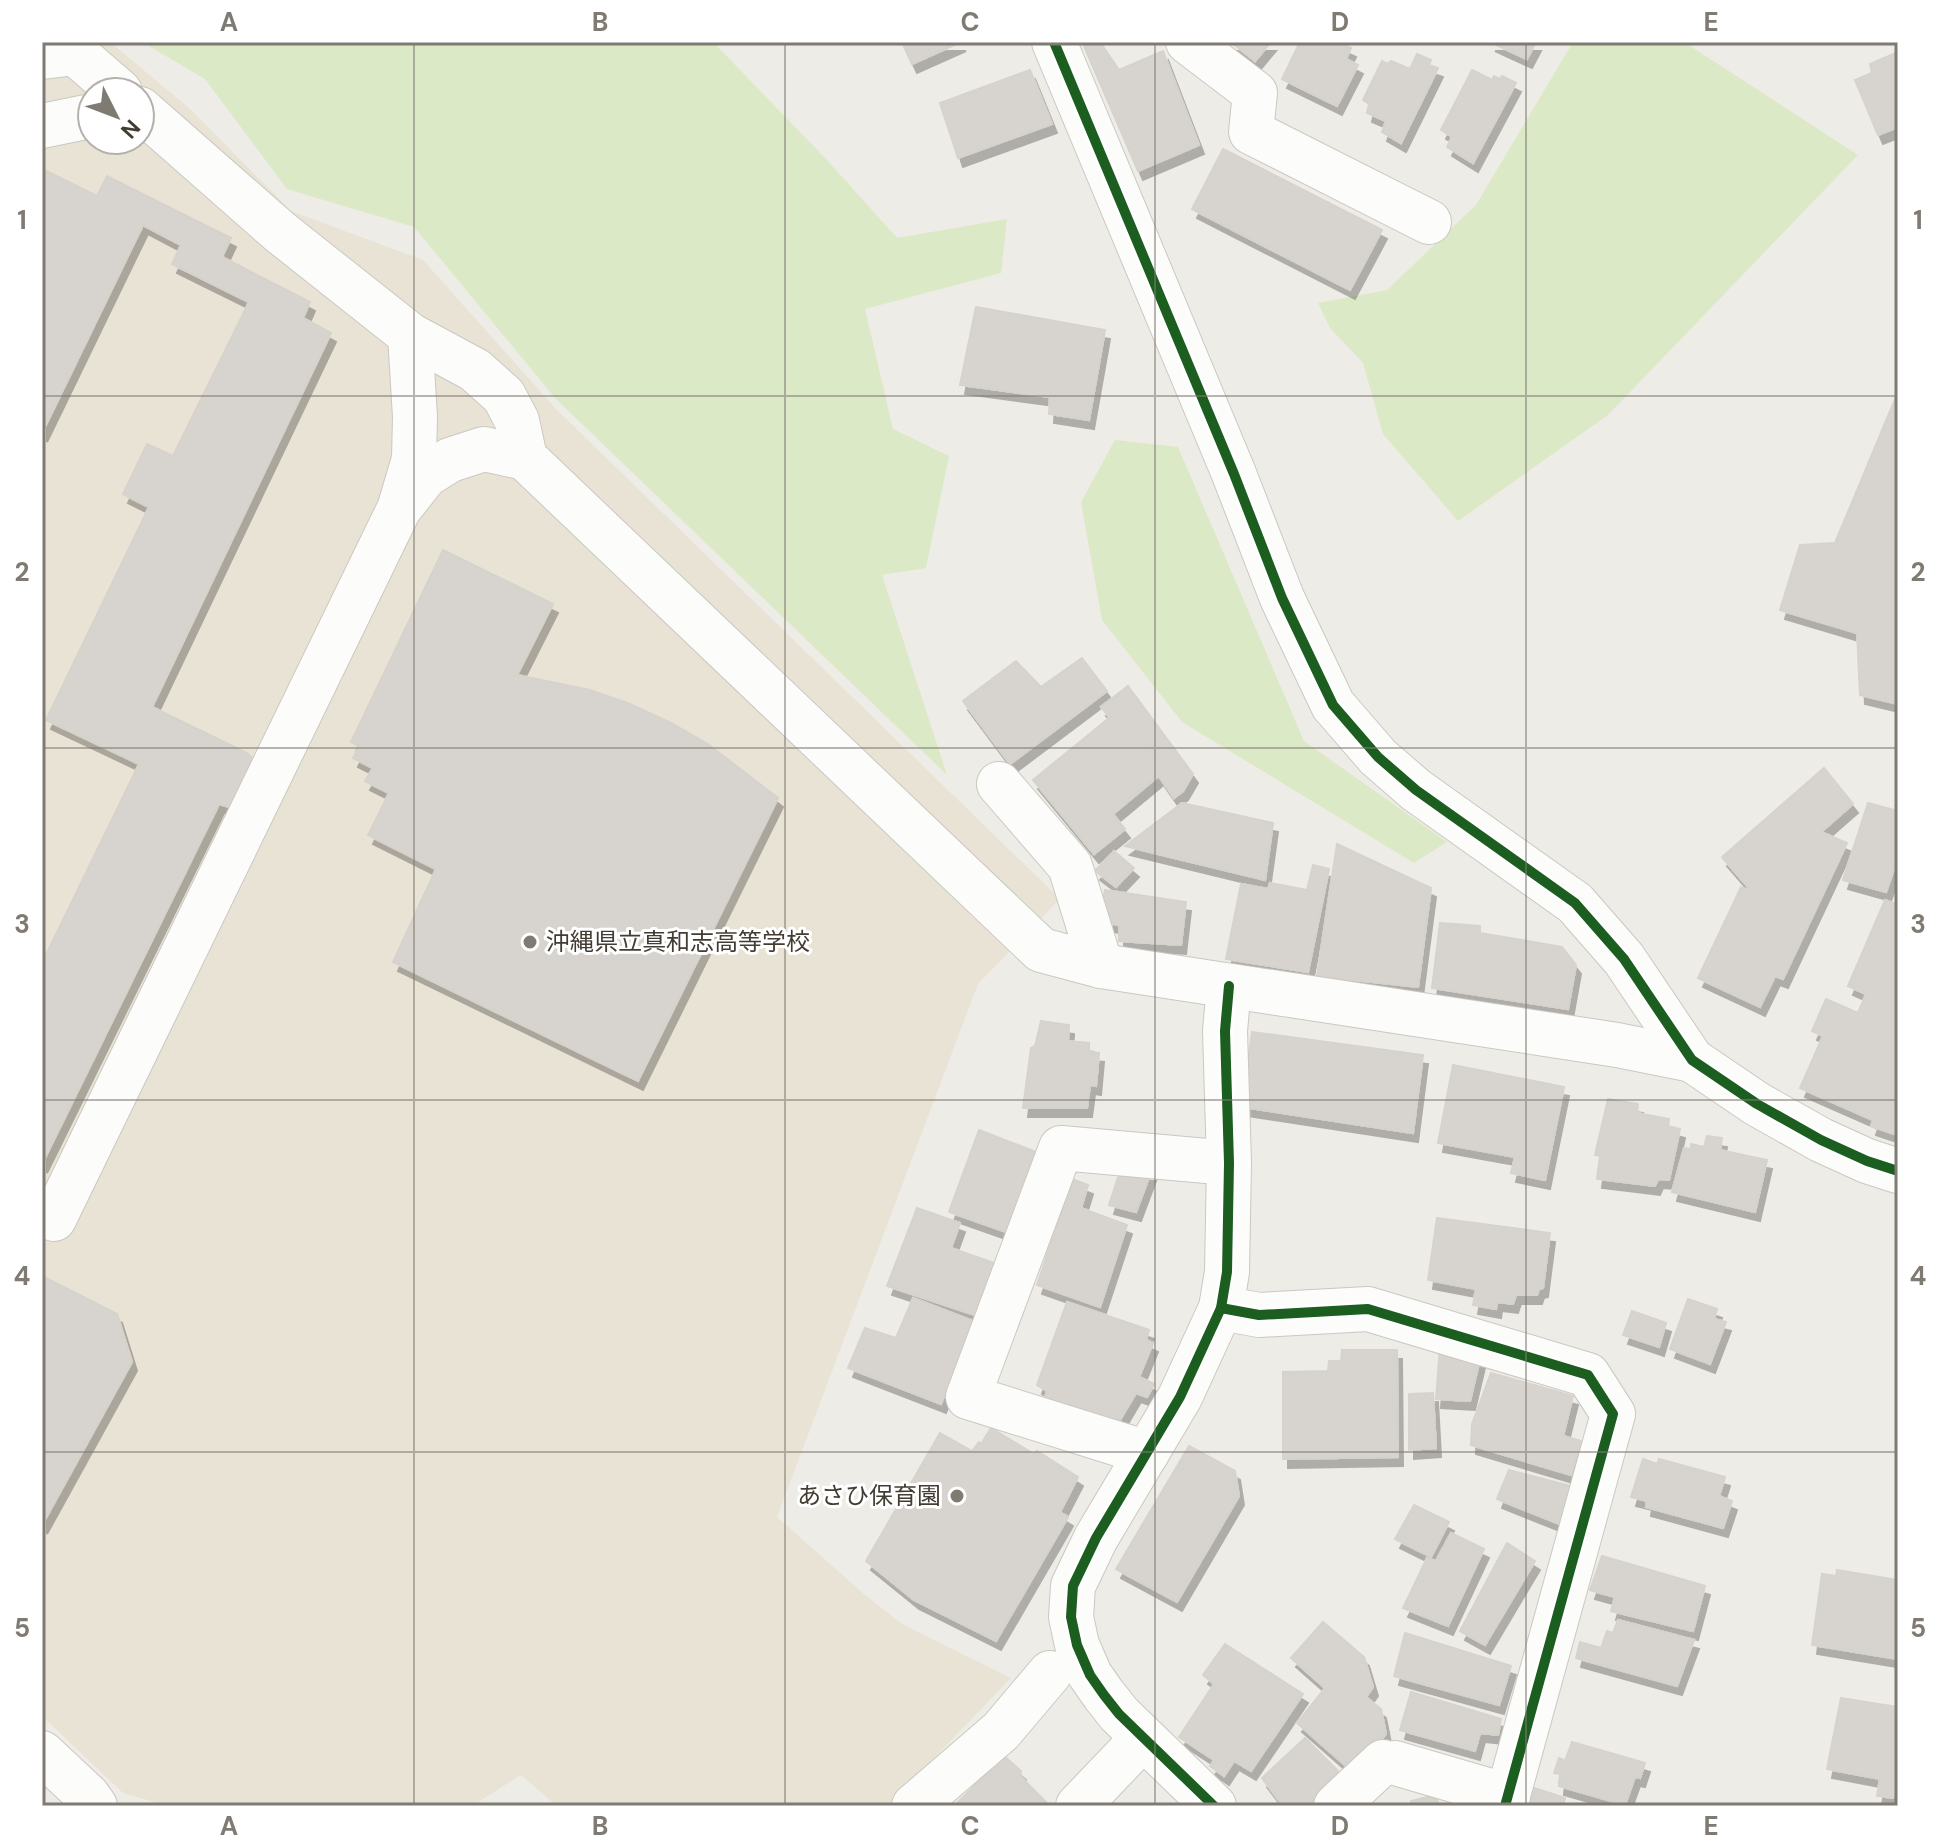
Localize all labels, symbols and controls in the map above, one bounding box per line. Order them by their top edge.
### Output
text: A [220,5,238,39]
text: B [592,5,608,39]
text: C [960,5,980,39]
text: D [1331,5,1349,39]
text: E [1703,5,1719,39]
north arrow [76,76,156,156]
text: N [114,113,147,145]
text: 1 [17,203,27,237]
text: 1 [1913,203,1923,237]
text: 2 [14,555,30,589]
text: 2 [1910,555,1926,589]
text: 3 [14,907,30,941]
text: 3 [1910,907,1926,941]
place label: 沖縄県立真和志高等学校 [546,926,810,957]
marker: 沖縄県立真和志高等学校 [521,933,539,951]
text: 4 [14,1259,30,1293]
text: 4 [1910,1259,1926,1293]
place label: あさひ保育園 [797,1480,941,1511]
marker: あさひ保育園 [948,1487,966,1505]
text: 5 [14,1611,30,1645]
text: 5 [1910,1611,1926,1645]
text: A [220,1809,238,1843]
text: B [592,1809,608,1843]
text: C [960,1809,980,1843]
text: D [1331,1809,1349,1843]
text: E [1703,1809,1719,1843]

